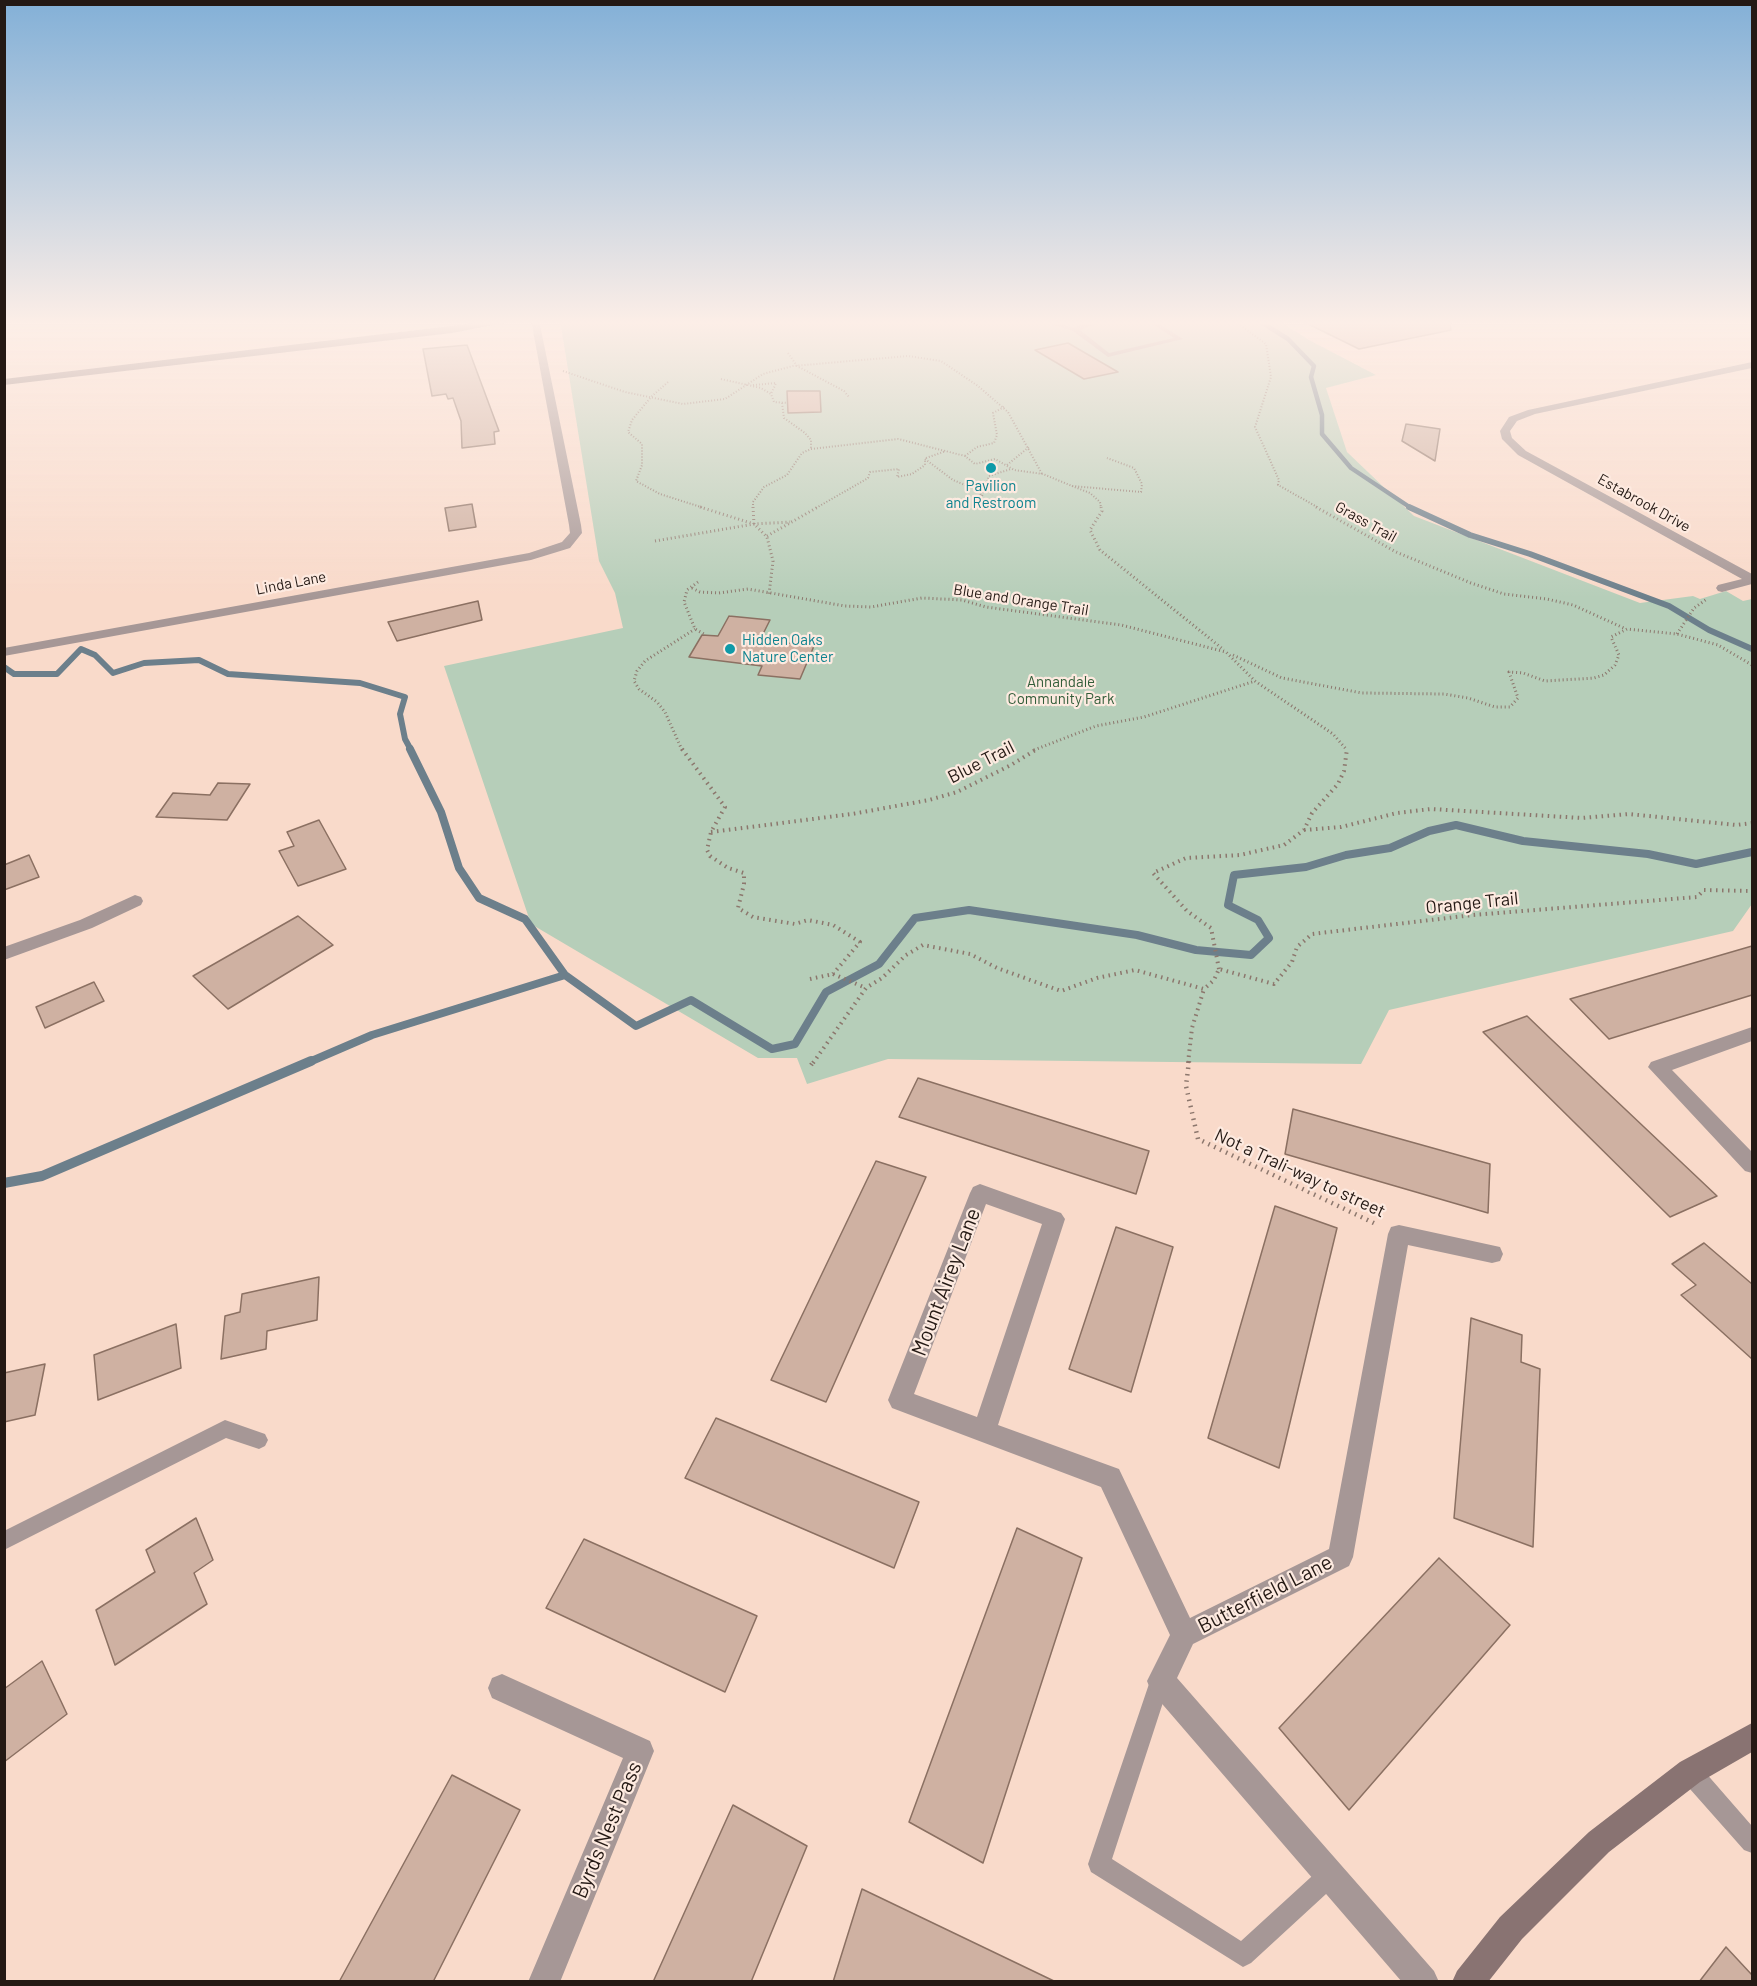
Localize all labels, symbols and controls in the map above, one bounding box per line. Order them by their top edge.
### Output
marker: Pavilion and Restroom [984,461,998,475]
street label: Estabrook Drive [1594,470,1694,536]
place label: Pavilion and Restroom [946,477,1036,512]
street label: Grass Trail [1332,498,1400,546]
street label: Linda Lane [254,567,328,599]
street label: Blue and Orange Trail [952,580,1090,620]
place label: Hidden Oaks Nature Center [742,631,833,666]
marker: Hidden Oaks Nature Center [723,642,737,656]
park label: Annandale Community Park [1008,673,1114,708]
street label: Blue Trail [944,736,1018,788]
street label: Orange Trail [1425,887,1519,919]
street label: Not a Trali-way to street [1211,1124,1389,1222]
street label: Mount Airey Lane [906,1205,986,1359]
street label: Butterfield Lane [1194,1549,1336,1639]
street label: Byrds Nest Pass [567,1758,647,1902]

